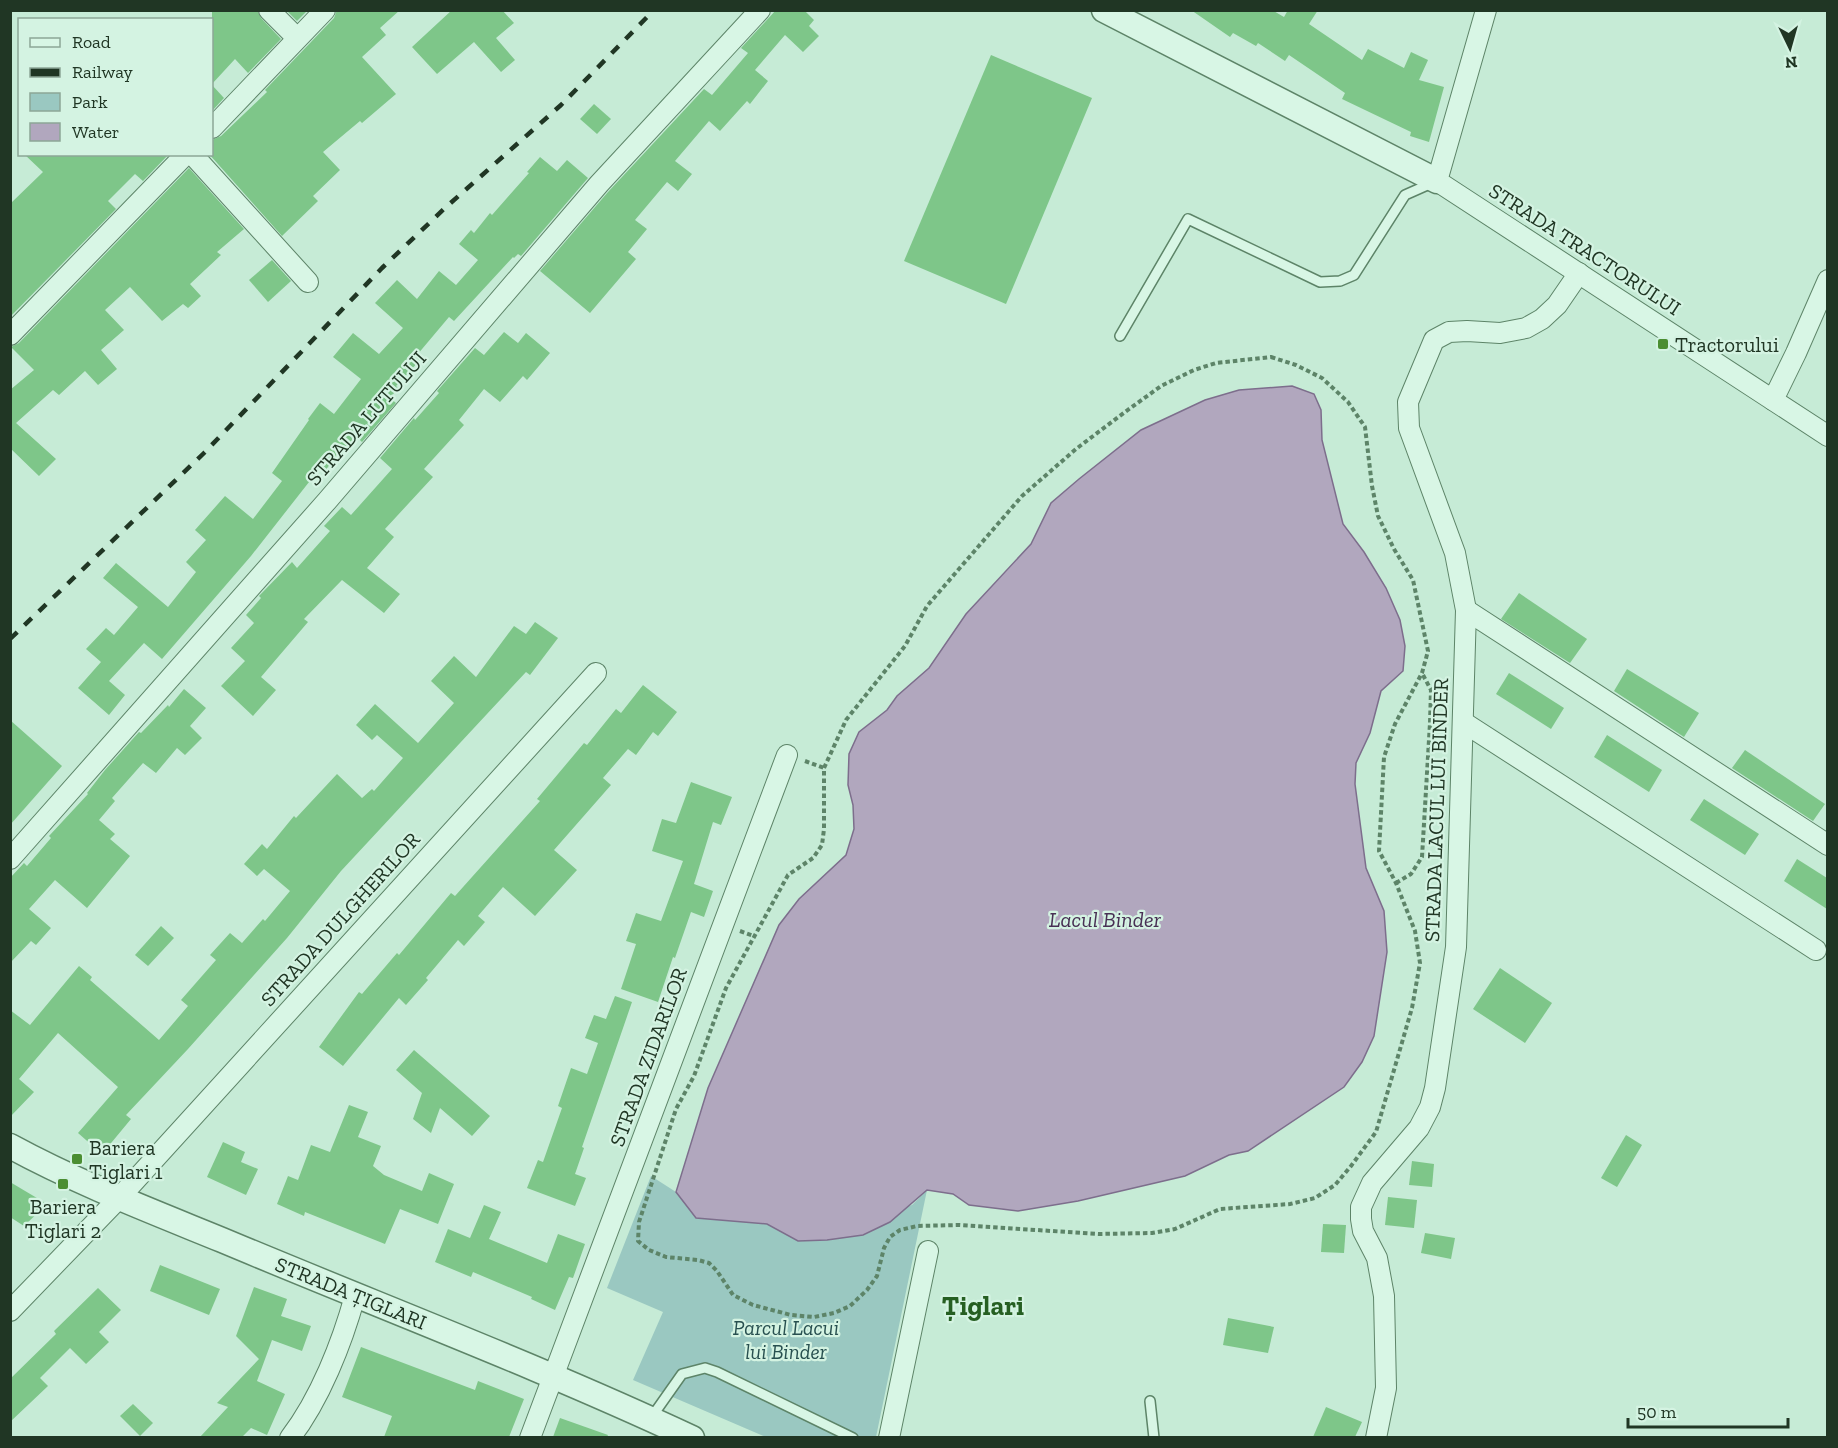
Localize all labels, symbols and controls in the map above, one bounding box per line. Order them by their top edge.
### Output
legend [18,18,213,156]
north arrow [1760,18,1820,78]
text: Road [72,31,111,53]
text: N [1784,52,1798,72]
text: Railway [72,61,134,83]
text: Park [72,91,108,113]
text: Water [72,121,119,143]
street label: STRADA TRACTORULUI [1484,178,1686,320]
place label: Tractorului [1675,332,1779,357]
marker: Tractorului [1656,337,1670,351]
street label: STRADA LUTULUI [301,346,431,490]
street label: STRADA LACUL LUI BINDER [1419,678,1453,942]
street label: STRADA DULGHERILOR [255,827,425,1011]
water label: Lacul Binder [1049,906,1162,933]
street label: STRADA ZIDARILOR [604,964,692,1150]
place label: Bariera Tiglari 1 [89,1135,163,1184]
marker: Bariera Tiglari 1 [70,1152,84,1166]
marker: Bariera Tiglari 2 [56,1177,70,1191]
place label: Bariera Tiglari 2 [25,1194,101,1243]
street label: STRADA ȚIGLARI [272,1251,430,1335]
district label: Țiglari [942,1290,1024,1322]
park label: Parcul Lacui lui Binder [733,1315,839,1364]
scale bar [1628,1391,1788,1429]
text: 50 m [1637,1401,1677,1423]

